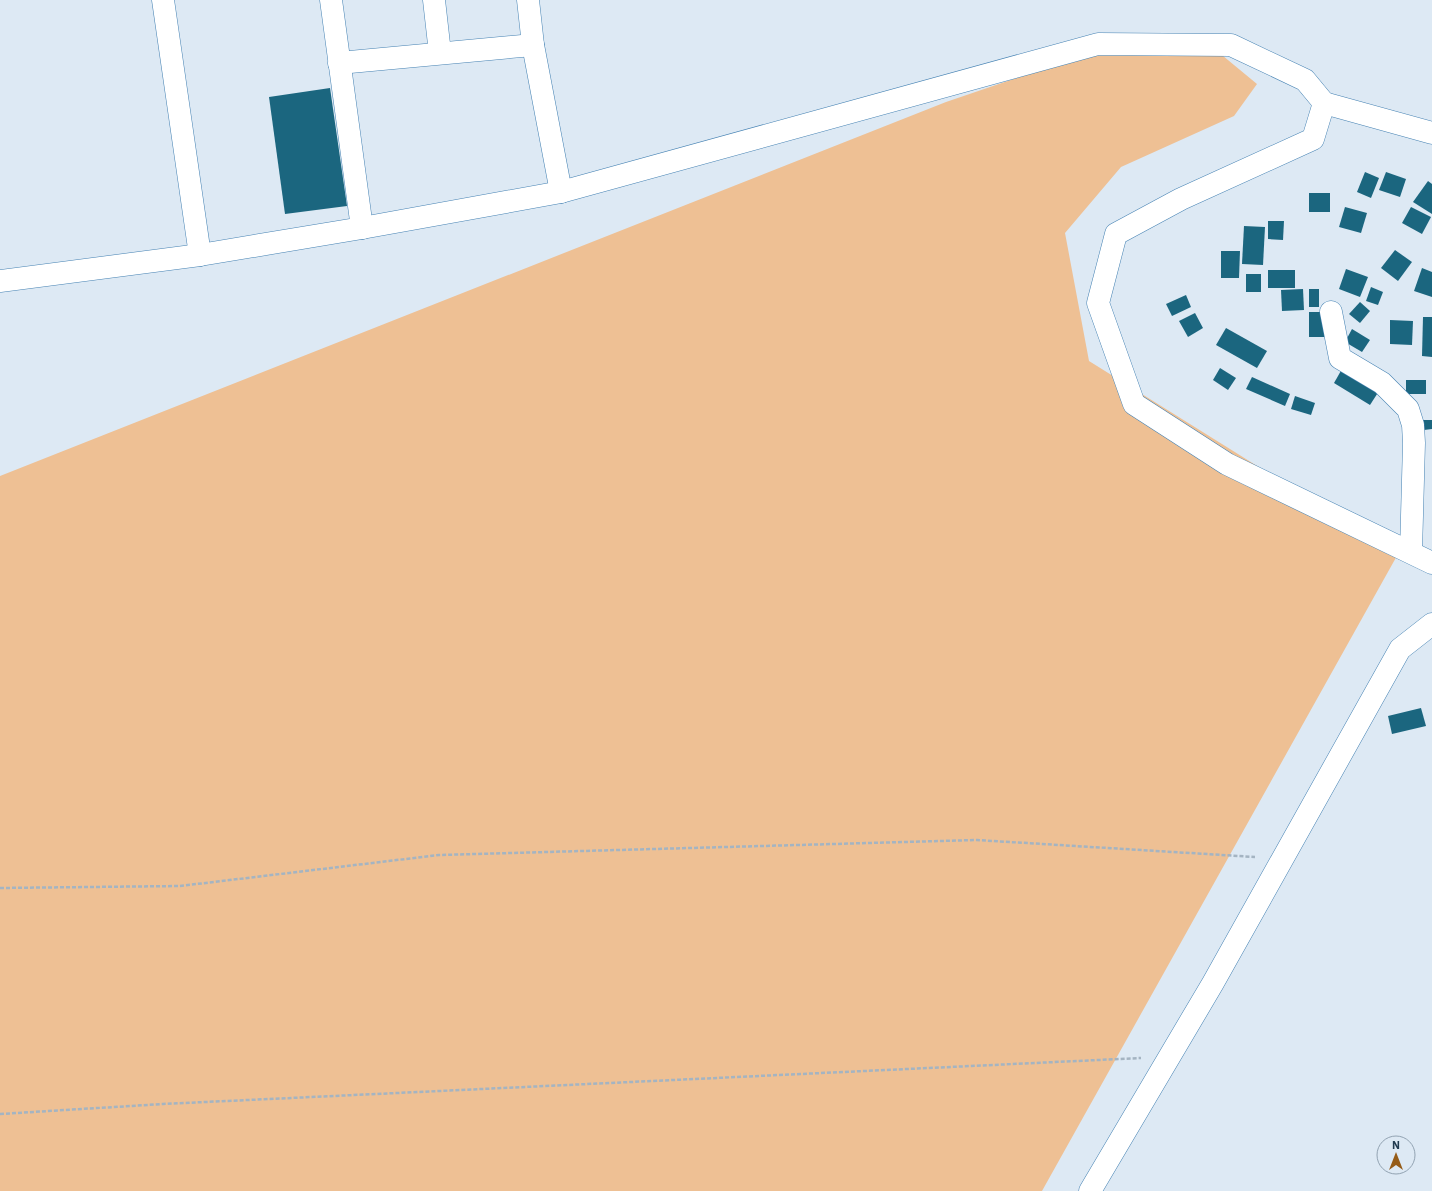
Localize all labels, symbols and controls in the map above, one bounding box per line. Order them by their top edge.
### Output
north arrow [1376,1135,1416,1175]
text: N [1392,1138,1400,1152]

